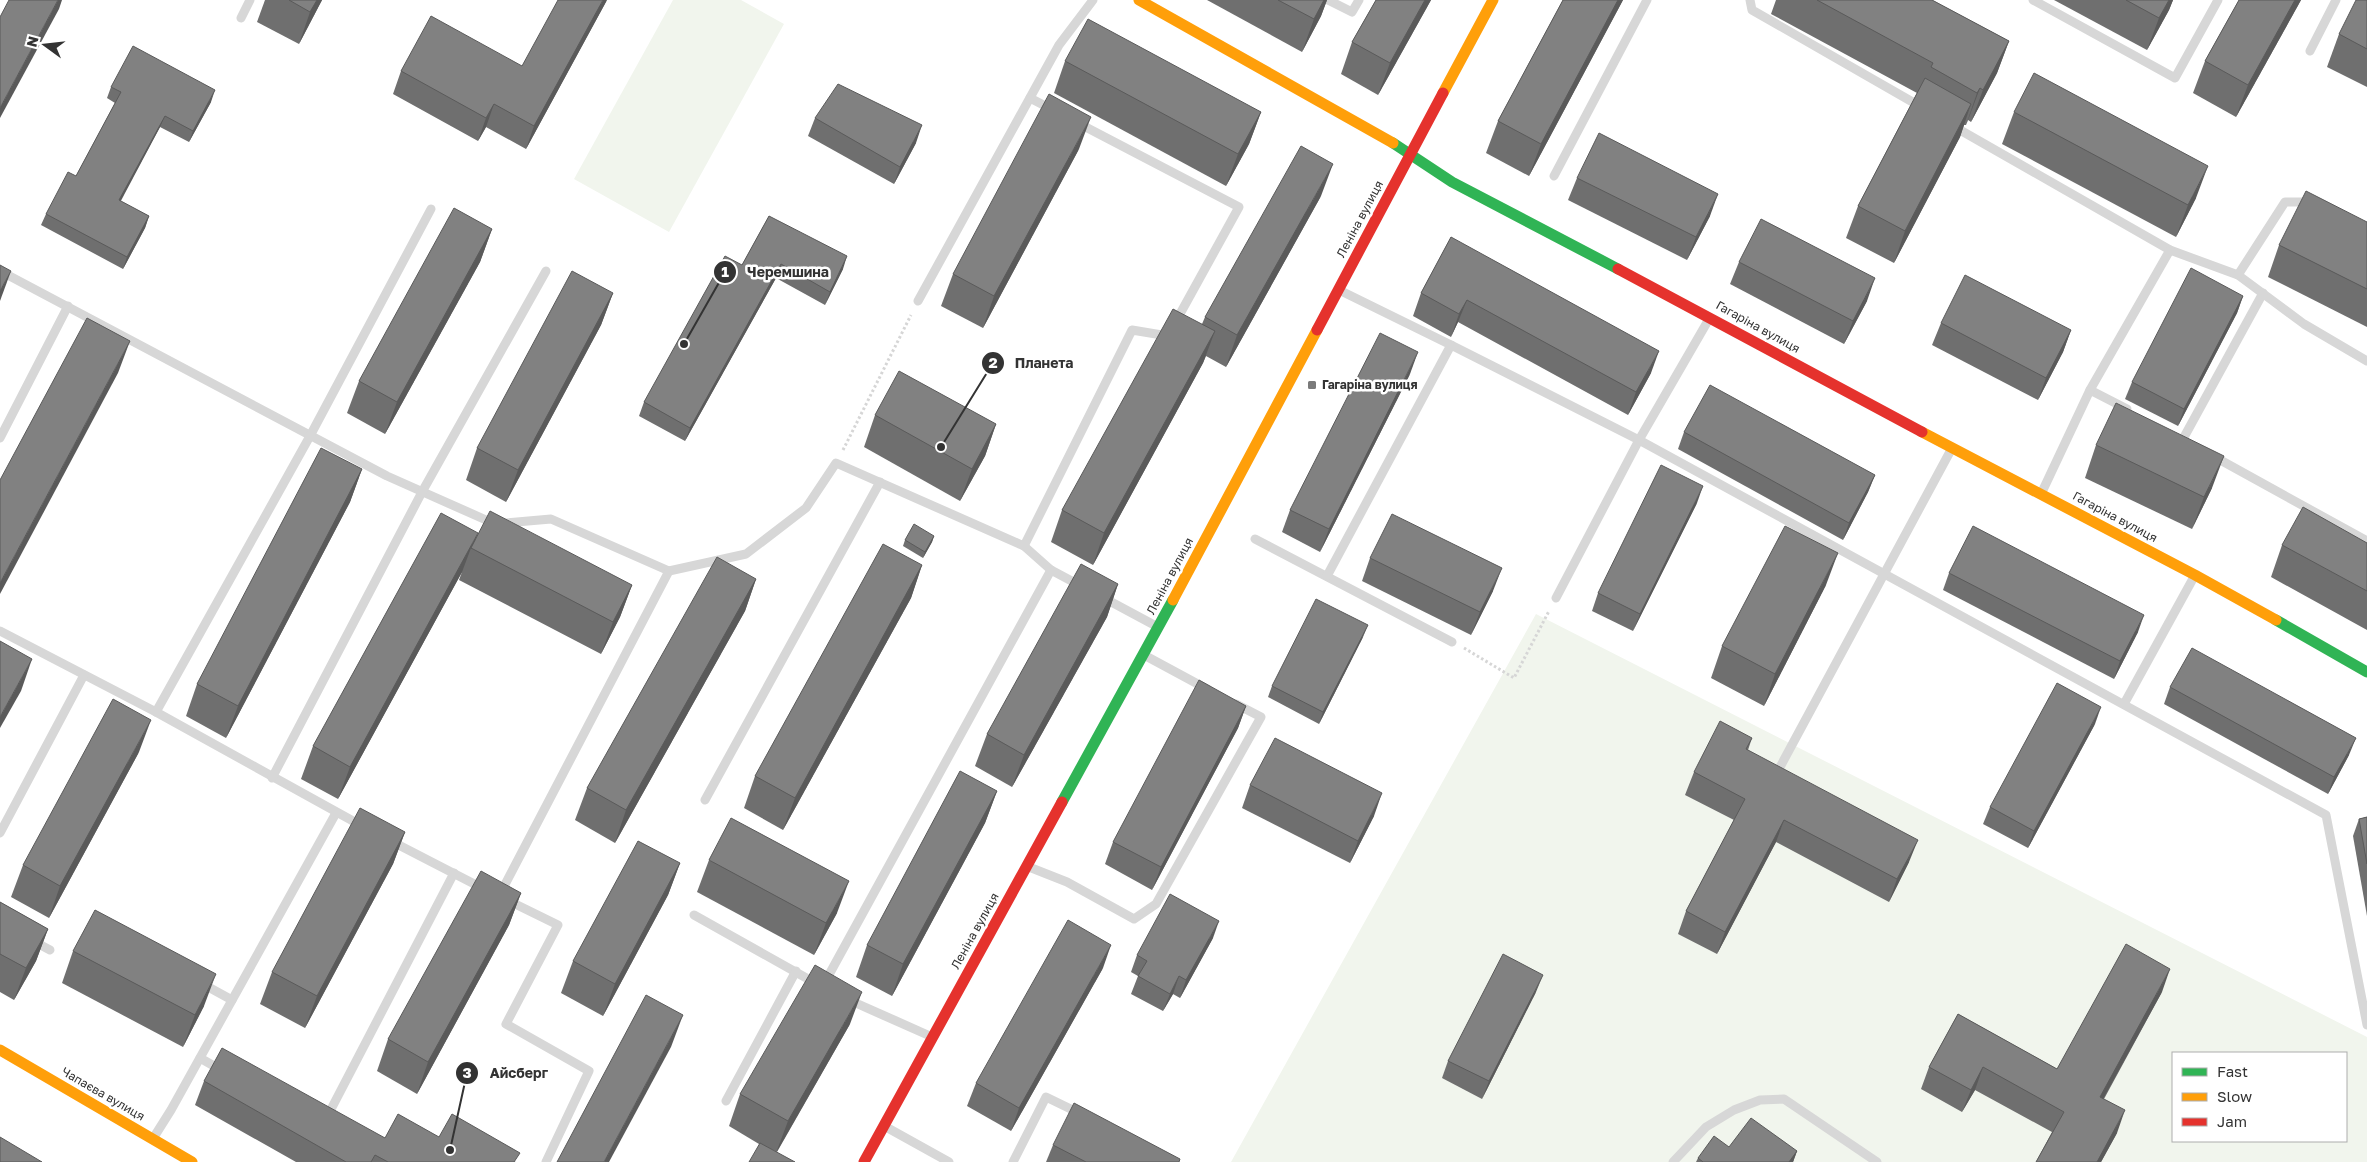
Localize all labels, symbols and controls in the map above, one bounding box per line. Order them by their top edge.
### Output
north arrow [20,20,70,70]
text: N [22,34,42,49]
street label: Леніна вулиця [1333,178,1386,260]
callout: Черемшина [712,257,839,286]
text: 1 [721,262,729,280]
text: Черемшина [747,263,829,280]
street label: Гагаріна вулиця [1714,297,1803,356]
callout: Планета [980,349,1084,378]
text: 2 [988,353,998,371]
text: Планета [1015,354,1073,371]
place label: Гагаріна вулиця [1322,377,1418,392]
marker: Гагаріна вулиця [1306,379,1318,391]
street label: Гагаріна вулиця [2070,488,2160,545]
street label: Леніна вулиця [1143,535,1196,617]
street label: Леніна вулиця [947,890,1002,972]
legend [2172,1052,2347,1142]
callout: Айсберг [455,1059,558,1088]
text: Fast [2217,1062,2248,1080]
text: 3 [462,1063,472,1081]
street label: Чапаєва вулиця [59,1064,148,1123]
text: Айсберг [490,1064,549,1081]
text: Slow [2217,1087,2252,1105]
text: Jam [2217,1112,2247,1130]

